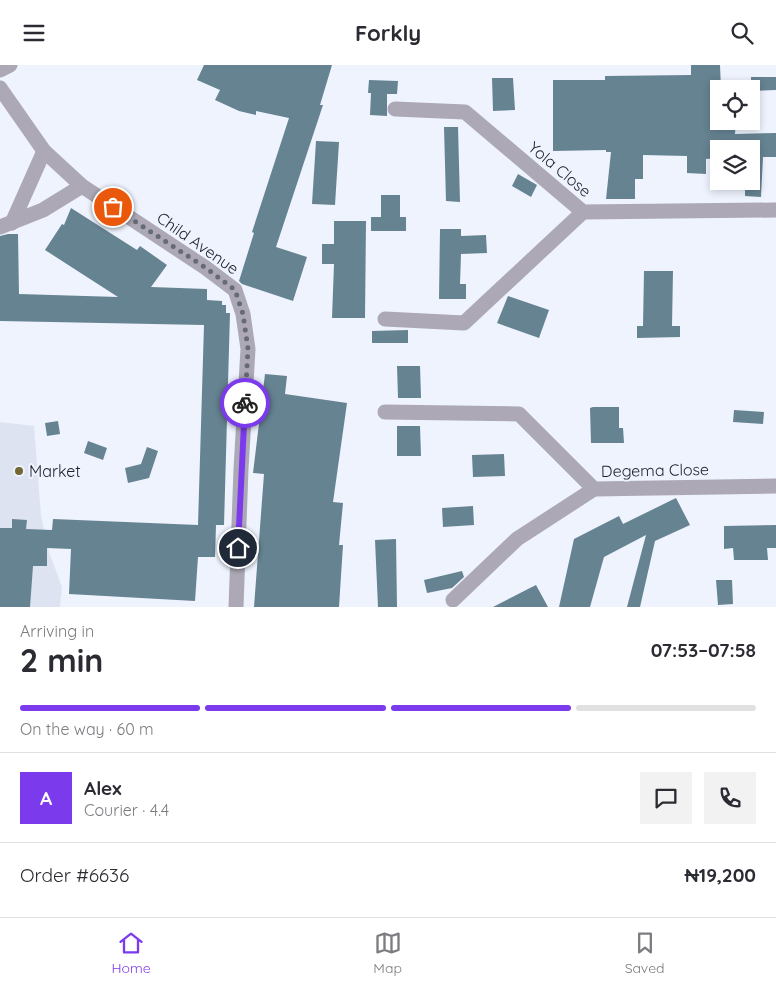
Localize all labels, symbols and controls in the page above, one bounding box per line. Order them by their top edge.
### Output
icon: menu [20,19,48,47]
text: Forkly [355,19,421,47]
icon: search [728,19,756,47]
map controls [710,80,760,190]
button: locate [710,80,760,130]
street label: Yola Close [525,137,595,201]
button: layers [710,140,760,190]
pin [92,186,134,228]
icon: bag [99,193,127,221]
street label: Child Avenue [153,207,243,279]
courier [220,378,270,428]
icon: bike [231,389,259,417]
street label: Degema Close [601,459,709,481]
place label: Market [29,461,81,481]
marker: Market [13,465,25,477]
pin [217,527,259,569]
icon: home [224,534,252,562]
text: Arriving in [20,621,94,641]
text: 07:53–07:58 [651,638,756,662]
text: 2 min [20,640,103,680]
text: On the way · 60 m [20,719,154,739]
button: chat [640,772,692,824]
button: phone [704,772,756,824]
text: Alex [84,776,122,800]
text: A [40,786,52,810]
text: Courier · 4.4 [84,800,169,820]
text: Order #6636 [20,863,129,887]
text: ₦19,200 [685,863,756,887]
tab: Home [111,929,151,977]
tab: Map [373,929,402,977]
tab: Saved [625,929,665,977]

